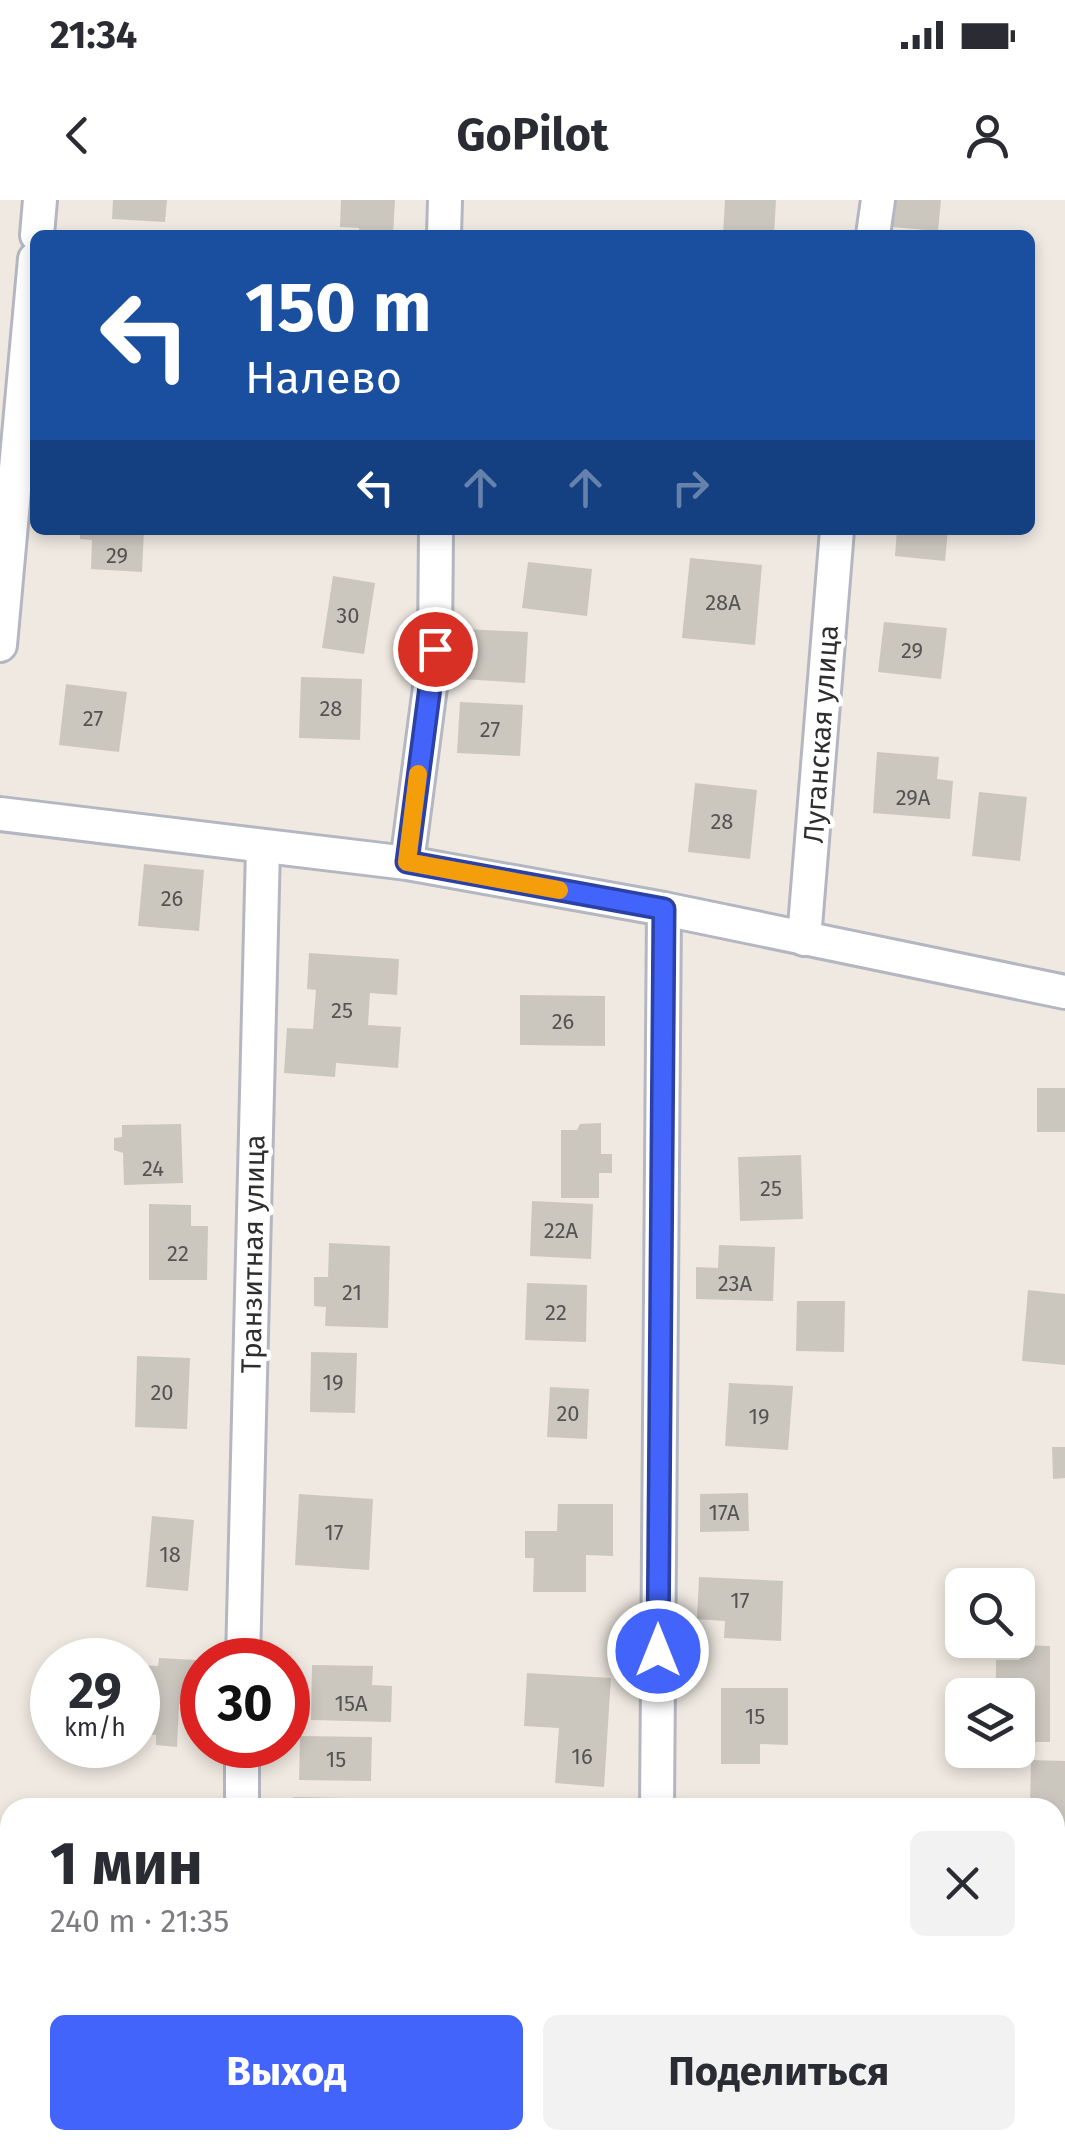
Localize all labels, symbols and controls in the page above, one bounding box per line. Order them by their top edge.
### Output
text: 21:34 [50,12,137,58]
icon: back [50,108,105,163]
text: GoPilot [457,108,608,162]
icon: person [960,108,1015,163]
text: 150 m [245,266,432,350]
icon: left [80,270,210,400]
text: Налево [245,351,402,405]
icon: left [348,460,403,515]
icon: ahead [453,460,508,515]
icon: ahead [558,460,613,515]
icon: right [663,460,718,515]
house number: 29 [106,542,128,569]
house number: 28А [705,589,741,616]
house number: 30 [336,602,360,629]
pin [393,607,478,692]
icon: arrive [408,622,463,677]
street label: Луганская улица [797,624,845,844]
house number: 29 [901,637,923,664]
house number: 28 [319,695,343,722]
house number: 27 [83,705,103,732]
house number: 27 [480,716,500,743]
house number: 29А [896,784,931,811]
house number: 28 [710,808,734,835]
house number: 26 [161,885,183,912]
house number: 25 [331,997,353,1024]
house number: 26 [552,1008,574,1035]
street label: Транзитная улица [234,1134,272,1374]
house number: 24 [142,1155,164,1182]
house number: 25 [760,1175,782,1202]
house number: 22А [544,1217,579,1244]
house number: 22 [167,1240,189,1267]
house number: 23А [718,1270,753,1297]
house number: 21 [342,1279,362,1306]
house number: 22 [545,1299,567,1326]
house number: 19 [322,1369,344,1396]
house number: 20 [150,1379,174,1406]
house number: 20 [556,1400,580,1427]
house number: 19 [748,1403,770,1430]
house number: 17А [708,1499,740,1526]
house number: 17 [324,1519,344,1546]
house number: 18 [159,1541,181,1568]
map controls [945,1568,1035,1768]
button: search [945,1568,1035,1658]
house number: 17 [730,1587,750,1614]
position arrow [606,1599,710,1703]
speed limit sign: 30 [180,1638,310,1768]
text: 29 [68,1661,122,1721]
button: layers [945,1678,1035,1768]
house number: 15А [334,1690,368,1717]
house number: 15 [745,1703,765,1730]
text: km/h [64,1713,126,1743]
house number: 16 [571,1743,593,1770]
house number: 15 [326,1746,346,1773]
text: 1 мин [50,1828,203,1900]
button: close [910,1831,1015,1936]
text: 240 m · 21:35 [50,1902,229,1940]
button: Выход [50,2015,523,2130]
button: Поделиться [543,2015,1015,2130]

